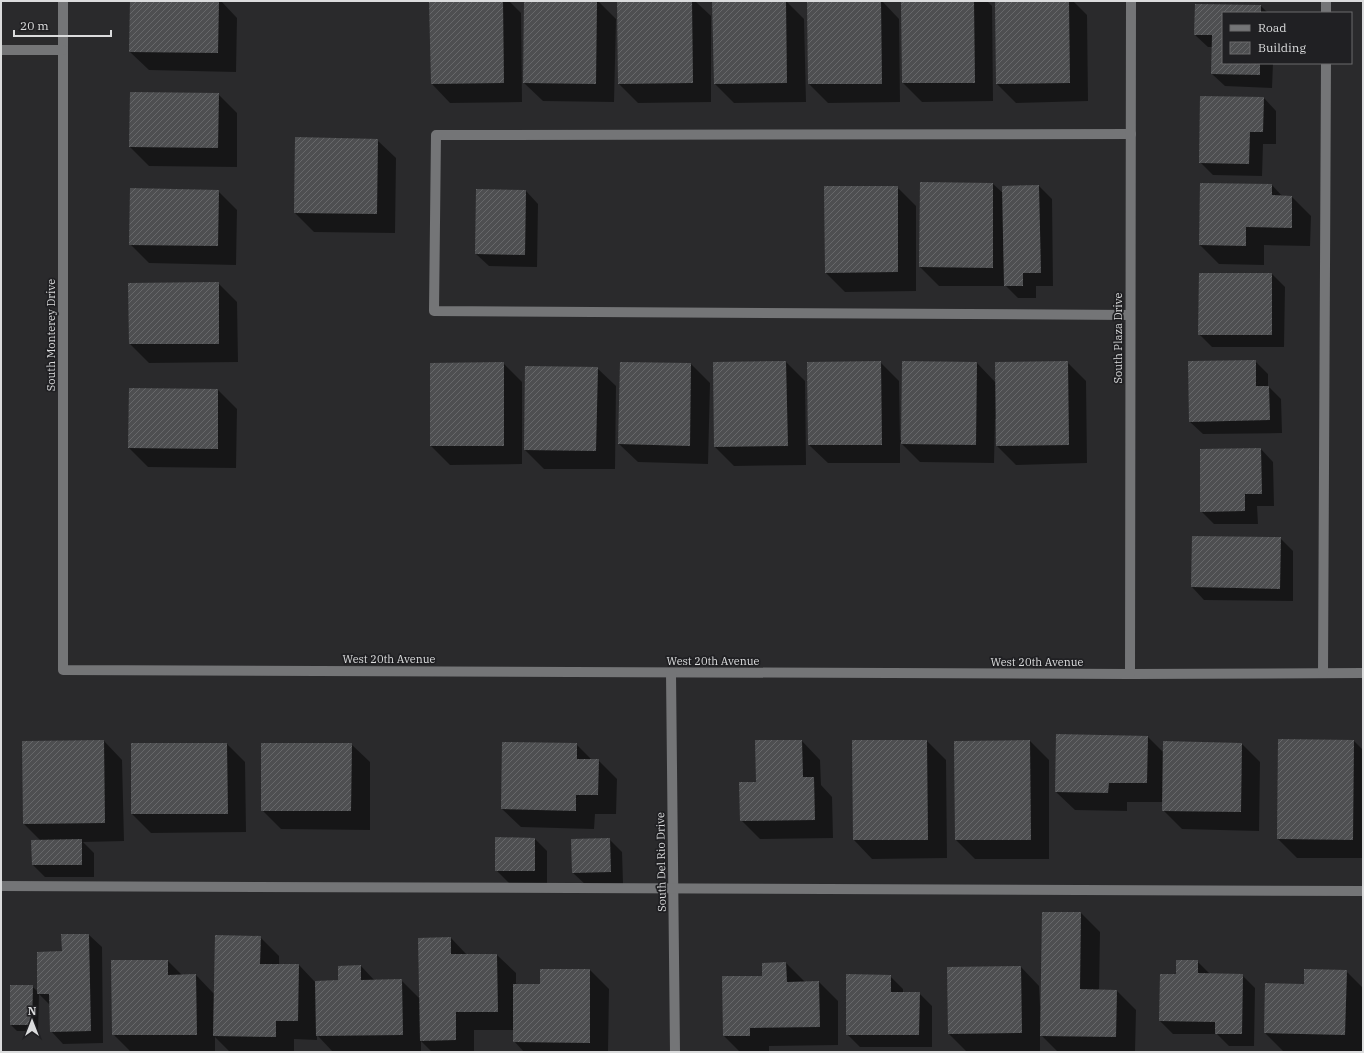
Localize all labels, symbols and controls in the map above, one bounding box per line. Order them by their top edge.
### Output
scale bar [14,12,111,38]
legend [1222,12,1352,64]
text: 20 m [20,18,49,33]
text: Road [1258,20,1287,35]
text: Building [1258,40,1306,55]
street label: South Monterey Drive [44,279,58,391]
street label: South Plaza Drive [1111,292,1125,383]
street label: West 20th Avenue [343,652,436,666]
street label: West 20th Avenue [667,654,760,668]
street label: West 20th Avenue [991,655,1084,669]
street label: South Del Rio Drive [653,812,669,912]
north arrow [12,1001,52,1041]
text: N [28,1004,37,1018]

